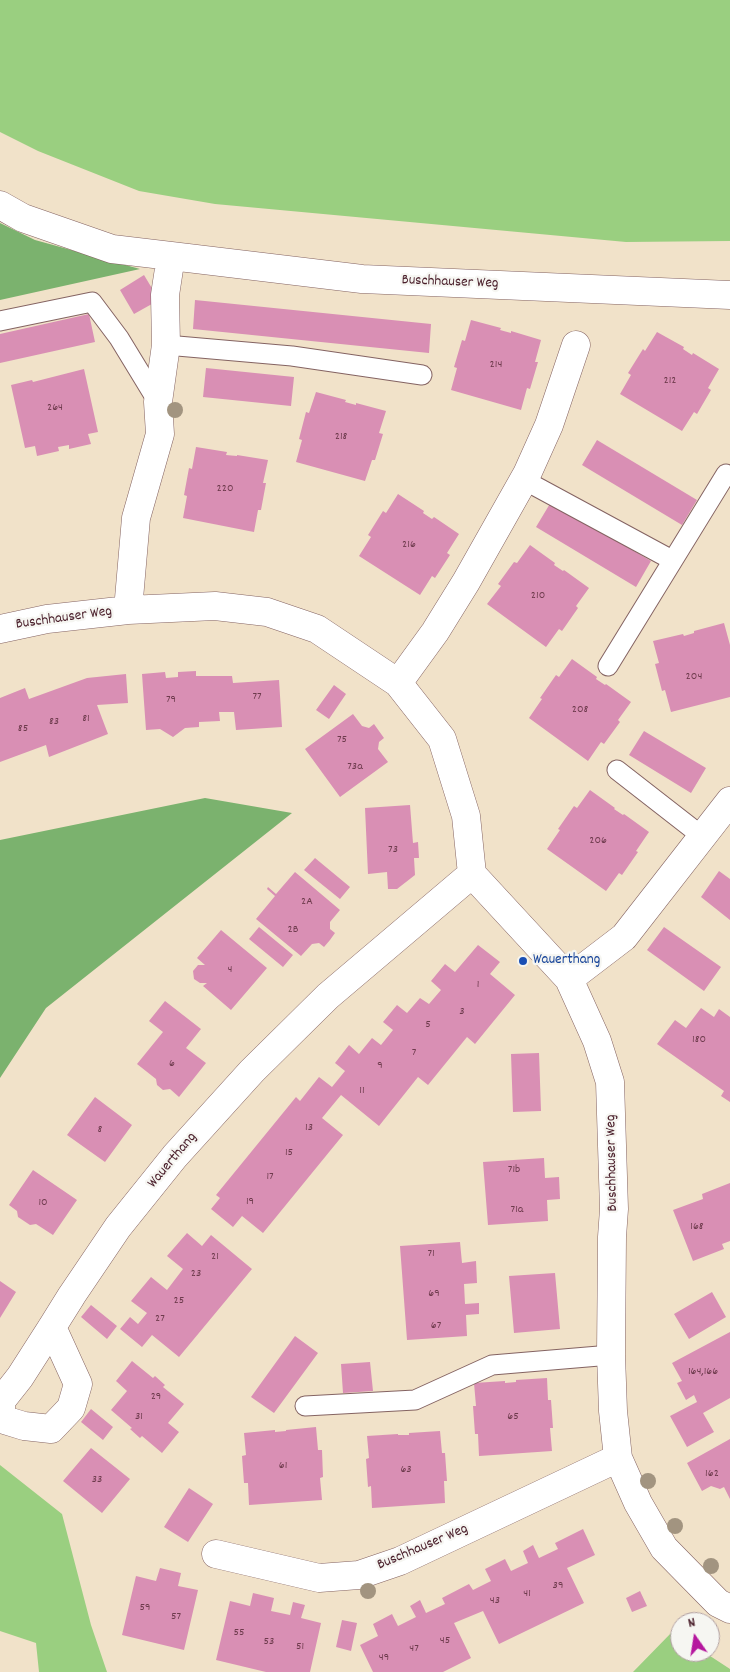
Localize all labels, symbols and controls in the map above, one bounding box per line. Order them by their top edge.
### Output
street label: Buschhauser Weg [401,272,499,294]
house number: 214 [490,358,502,372]
house number: 212 [663,374,677,388]
house number: 264 [47,401,63,415]
house number: 218 [335,430,347,444]
house number: 220 [216,482,234,496]
house number: 216 [402,538,416,552]
house number: 210 [531,589,545,603]
street label: Buschhauser Weg [15,603,113,635]
house number: 204 [686,670,702,684]
house number: 77 [252,690,262,704]
house number: 79 [166,693,176,707]
house number: 208 [572,703,588,717]
house number: 81 [82,712,90,726]
house number: 83 [49,715,59,729]
house number: 85 [18,722,28,736]
house number: 75 [337,733,347,747]
house number: 73a [347,760,363,774]
house number: 206 [589,834,607,848]
house number: 73 [388,843,398,857]
house number: 2A [301,895,313,909]
house number: 2B [288,923,298,937]
place label: Wauerthang [533,952,600,970]
marker: Wauerthang [517,955,529,967]
house number: 4 [228,963,232,977]
house number: 1 [477,978,479,992]
house number: 3 [459,1005,465,1019]
house number: 5 [425,1018,431,1032]
house number: 180 [692,1033,706,1047]
house number: 7 [412,1046,416,1060]
house number: 6 [169,1057,175,1071]
house number: 9 [377,1059,383,1073]
house number: 11 [359,1084,365,1098]
street label: Buschhauser Weg [603,1114,623,1212]
house number: 13 [305,1121,313,1135]
house number: 8 [98,1123,102,1137]
street label: Wauerthang [145,1129,201,1193]
house number: 15 [285,1146,293,1160]
house number: 71b [508,1163,520,1177]
house number: 17 [266,1170,274,1184]
house number: 19 [246,1195,254,1209]
house number: 10 [38,1196,48,1210]
house number: 71a [511,1203,523,1217]
house number: 168 [690,1220,704,1234]
house number: 71 [427,1247,435,1261]
house number: 21 [211,1250,219,1264]
house number: 23 [191,1267,201,1281]
house number: 69 [428,1287,440,1301]
house number: 25 [174,1294,184,1308]
house number: 27 [155,1312,165,1326]
house number: 67 [431,1319,441,1333]
house number: 164,166 [688,1365,718,1379]
house number: 29 [151,1390,161,1404]
house number: 31 [135,1410,143,1424]
house number: 65 [507,1410,519,1424]
house number: 61 [279,1459,287,1473]
house number: 63 [400,1463,412,1477]
house number: 162 [705,1467,719,1481]
house number: 33 [92,1473,102,1487]
street label: Buschhauser Weg [375,1521,471,1575]
house number: 39 [553,1579,563,1593]
house number: 41 [523,1587,531,1601]
house number: 43 [490,1594,500,1608]
house number: 59 [139,1601,151,1615]
house number: 57 [171,1610,181,1624]
north arrow [670,1612,720,1662]
text: N [686,1613,697,1634]
house number: 55 [233,1626,245,1640]
house number: 45 [440,1634,450,1648]
house number: 53 [264,1635,274,1649]
house number: 51 [296,1640,304,1654]
house number: 47 [409,1642,419,1656]
house number: 49 [379,1651,389,1665]

